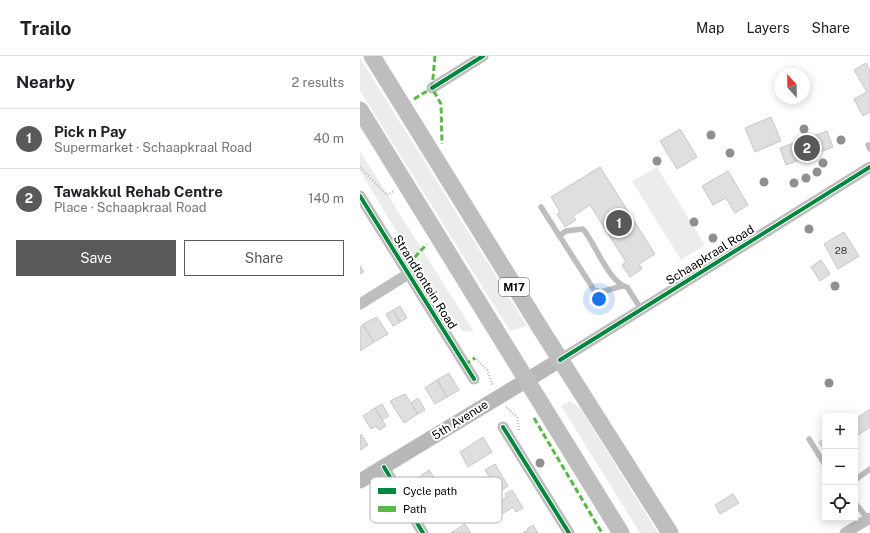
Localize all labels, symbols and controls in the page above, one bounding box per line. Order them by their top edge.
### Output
text: Trailo [20,17,72,39]
text: Map [696,20,724,36]
text: Layers [746,20,790,36]
text: Share [812,20,850,36]
north arrow [774,68,810,104]
text: Nearby [16,72,75,92]
text: 2 results [292,75,344,90]
text: Pick n Pay [54,123,127,140]
text: 1 [26,131,32,146]
text: 40 m [313,131,344,146]
pin: 2 [794,133,820,163]
text: Supermarket · Schaapkraal Road [54,140,252,155]
text: Tawakkul Rehab Centre [54,183,223,200]
text: 2 [25,191,33,206]
text: 140 m [308,191,344,206]
text: Place · Schaapkraal Road [54,200,207,215]
pin: 1 [606,208,632,238]
street label: Schaapkraal Road [663,222,757,288]
street label: Strandfontein Road [390,232,460,332]
button: Save [16,240,176,276]
button: Share [184,240,344,276]
house number: 28 [835,244,847,256]
road number: M17 [499,278,529,296]
your location [589,289,609,309]
street label: 5th Avenue [429,397,491,443]
map controls [822,413,858,521]
button: + [822,413,858,449]
button: − [822,449,858,485]
legend [370,477,502,523]
text: Cycle path [403,485,457,497]
button: locate [822,485,858,521]
text: Path [403,503,426,515]

